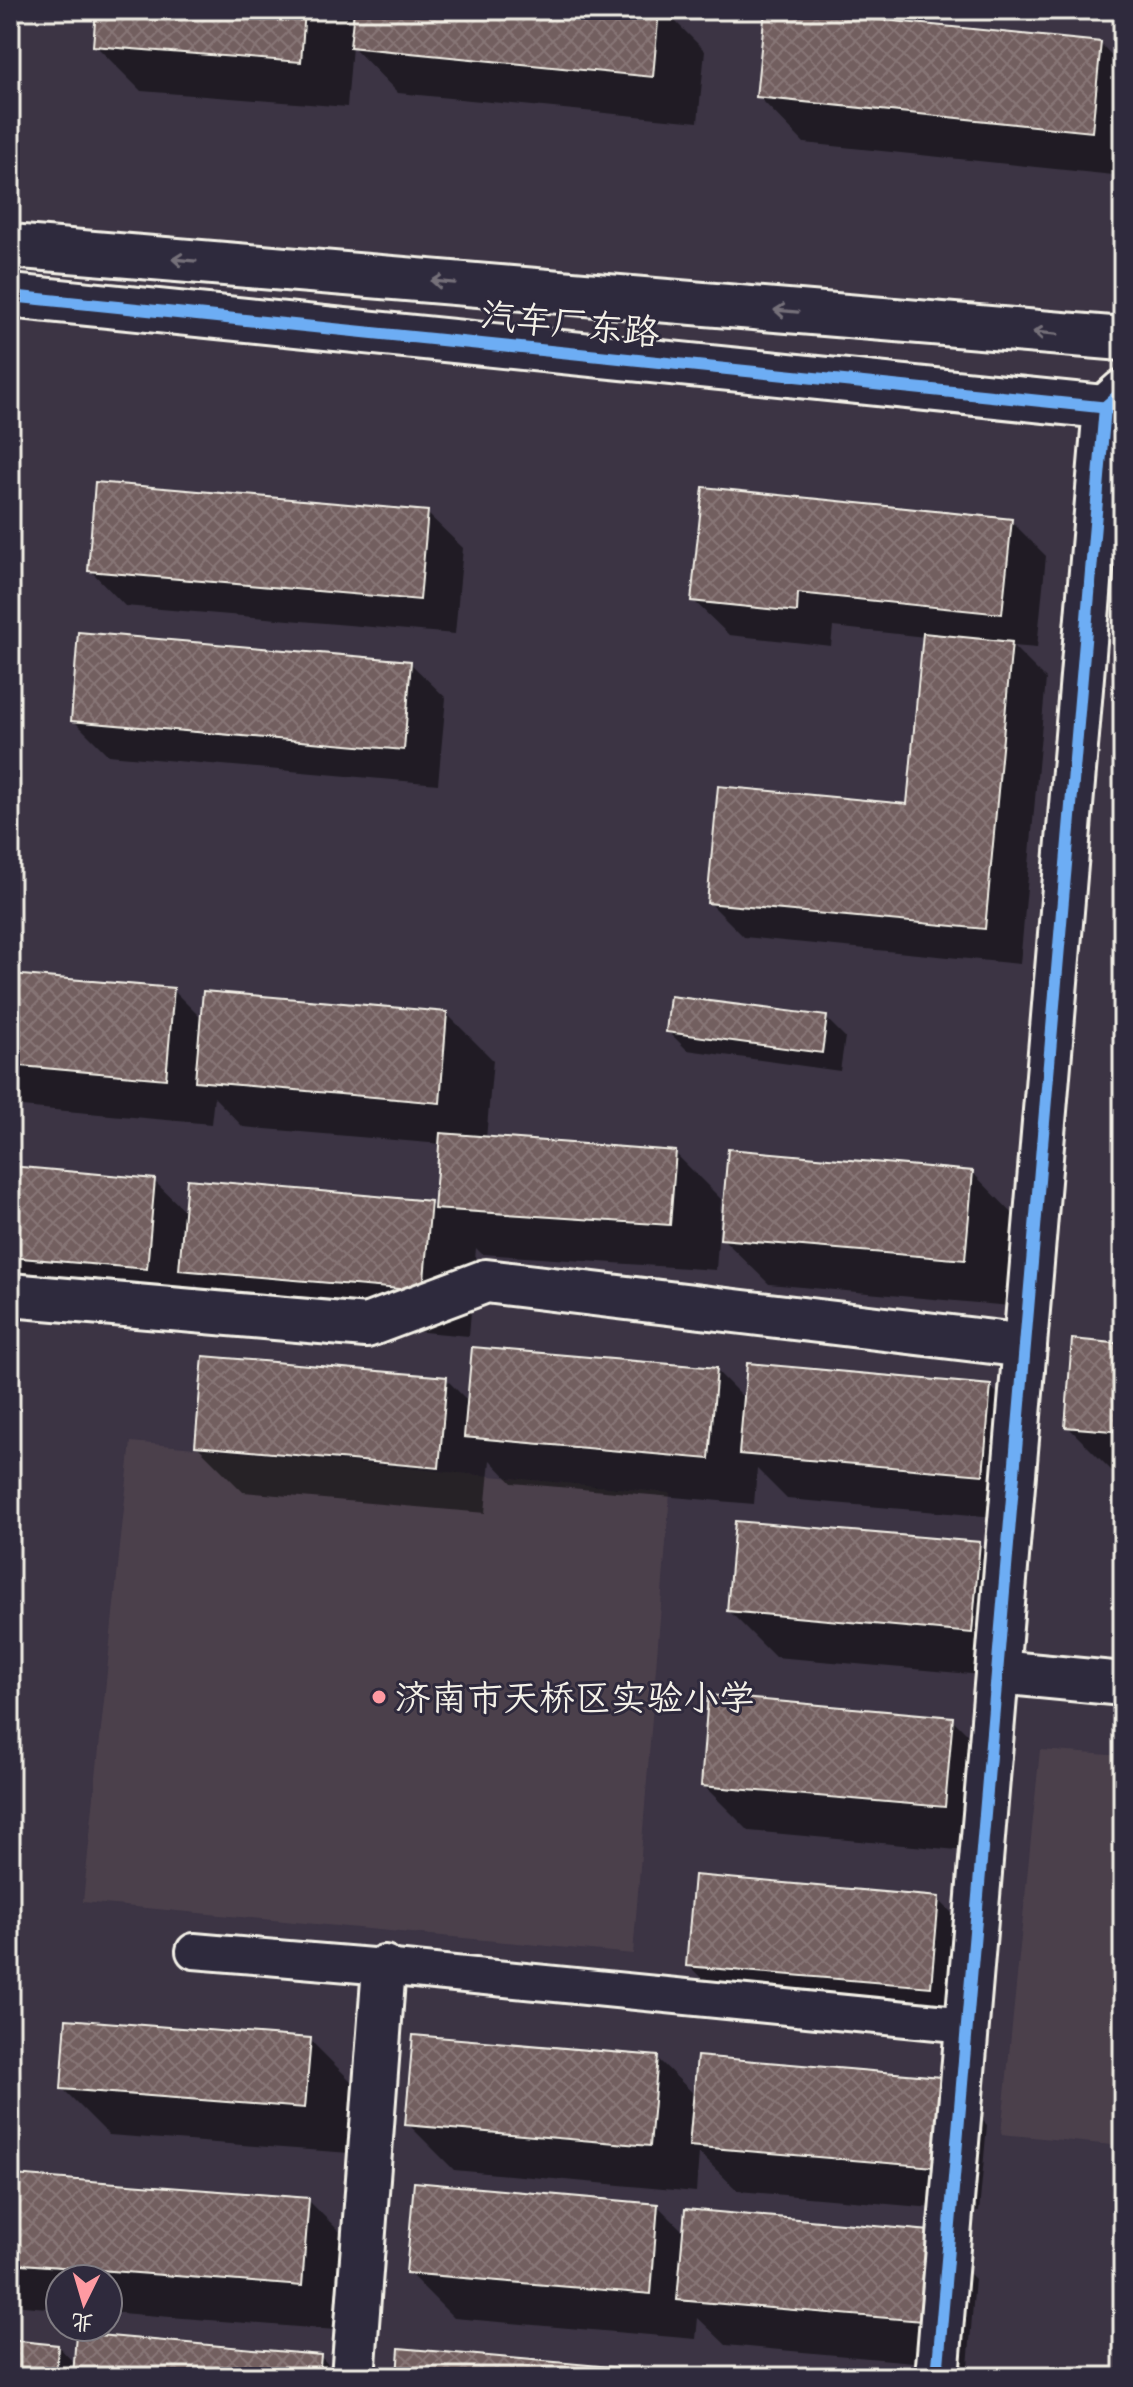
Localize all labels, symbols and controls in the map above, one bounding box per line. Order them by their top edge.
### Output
one-way arrow [171,253,198,268]
one-way arrow [430,274,457,289]
street label: 汽车厂东路 [477,292,662,363]
one-way arrow [773,303,800,318]
one-way arrow [1032,325,1059,340]
place label: 济南市天桥区实验小学 [395,1675,755,1728]
marker: 济南市天桥区实验小学 [370,1688,388,1706]
north arrow [44,2263,124,2343]
text: 北 [70,2303,95,2337]

